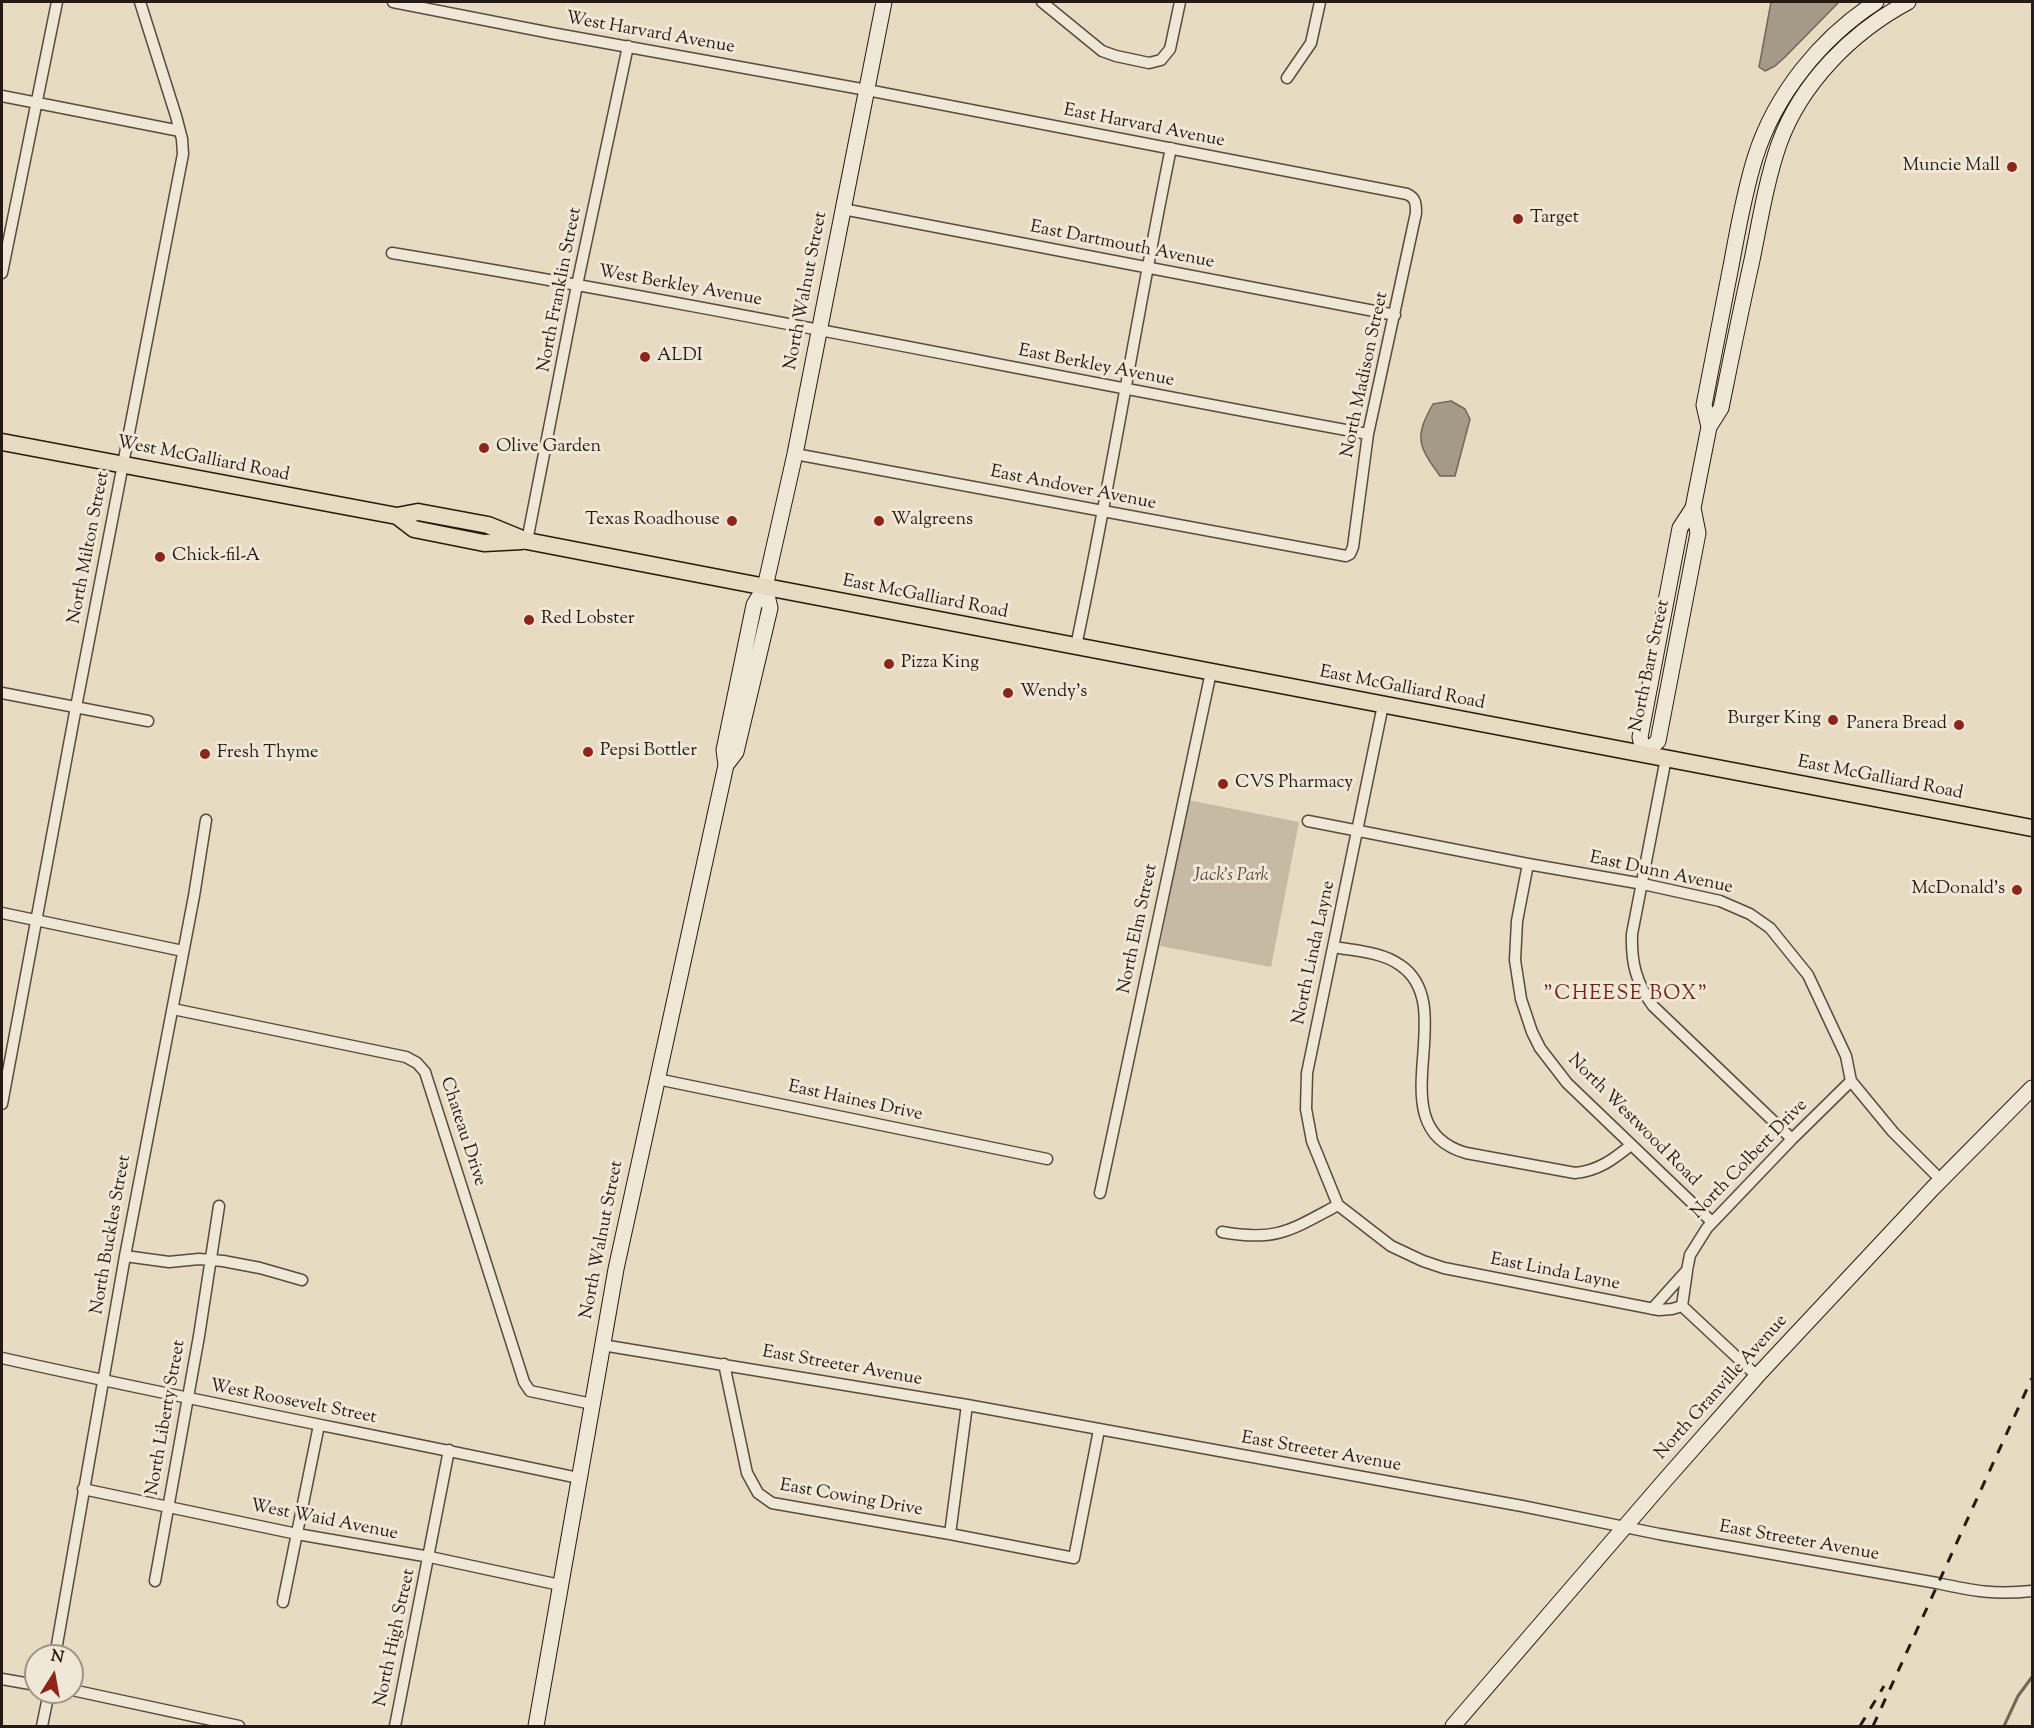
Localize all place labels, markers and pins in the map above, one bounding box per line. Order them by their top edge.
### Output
place label: Muncie Mall [1903,156,2000,178]
marker: Muncie Mall [2005,160,2019,174]
place label: Target [1530,208,1579,230]
marker: Target [1511,212,1525,226]
place label: ALDI [657,346,703,368]
marker: ALDI [638,350,652,364]
place label: Olive Garden [496,437,601,459]
marker: Olive Garden [477,441,491,455]
place label: Texas Roadhouse [585,510,720,532]
place label: Walgreens [891,510,973,532]
marker: Texas Roadhouse [725,514,739,528]
marker: Walgreens [872,514,886,528]
place label: Chick-fil-A [172,546,260,568]
marker: Chick-fil-A [153,550,167,564]
place label: Red Lobster [541,609,635,631]
marker: Red Lobster [522,613,536,627]
place label: Pizza King [901,653,979,675]
marker: Pizza King [882,657,896,671]
place label: Wendy's [1020,682,1087,704]
marker: Wendy's [1001,686,1015,700]
place label: Burger King [1727,709,1821,731]
marker: Burger King [1826,713,1840,727]
place label: Panera Bread [1846,714,1947,736]
marker: Panera Bread [1952,718,1966,732]
place label: Pepsi Bottler [600,741,697,763]
place label: Fresh Thyme [217,743,318,765]
marker: Pepsi Bottler [581,745,595,759]
marker: Fresh Thyme [198,747,212,761]
place label: CVS Pharmacy [1235,773,1353,795]
marker: CVS Pharmacy [1216,777,1230,791]
place label: McDonald's [1911,879,2005,901]
marker: McDonald's [2010,883,2024,897]

